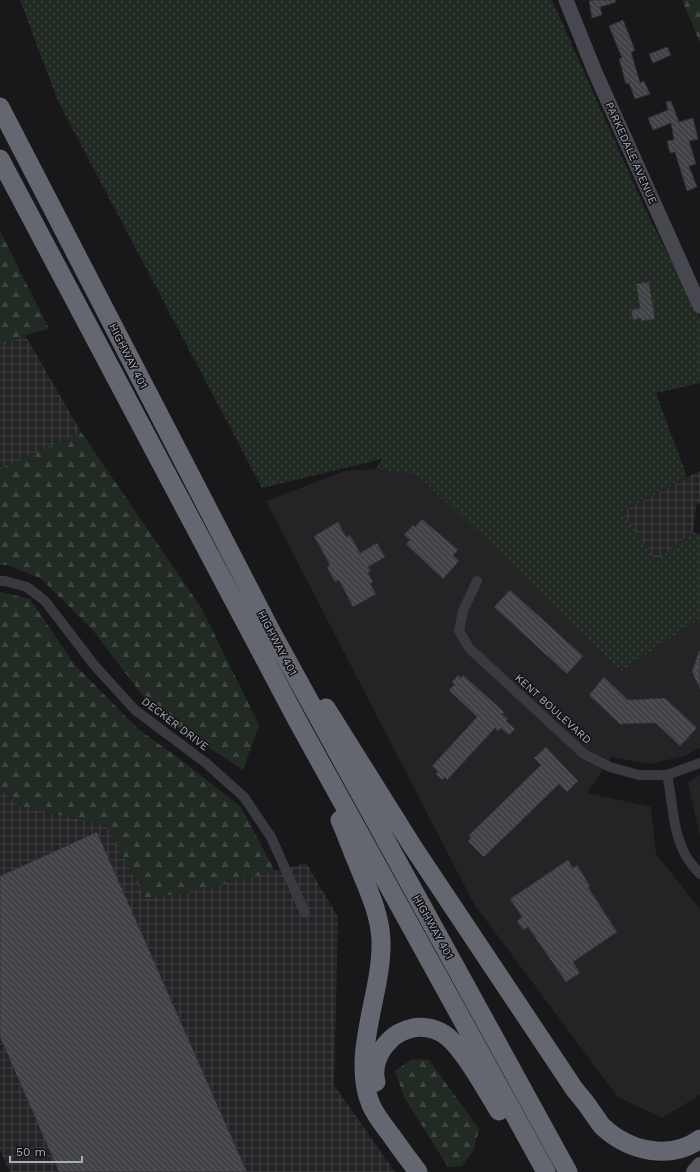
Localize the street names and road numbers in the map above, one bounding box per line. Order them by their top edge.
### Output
street label: PARKEDALE AVENUE [603,100,659,206]
street label: HIGHWAY 401 [106,321,150,391]
street label: HIGHWAY 401 [254,608,300,678]
street label: KENT BOULEVARD [512,671,594,747]
street label: DECKER DRIVE [139,695,211,753]
street label: HIGHWAY 401 [410,893,456,961]

